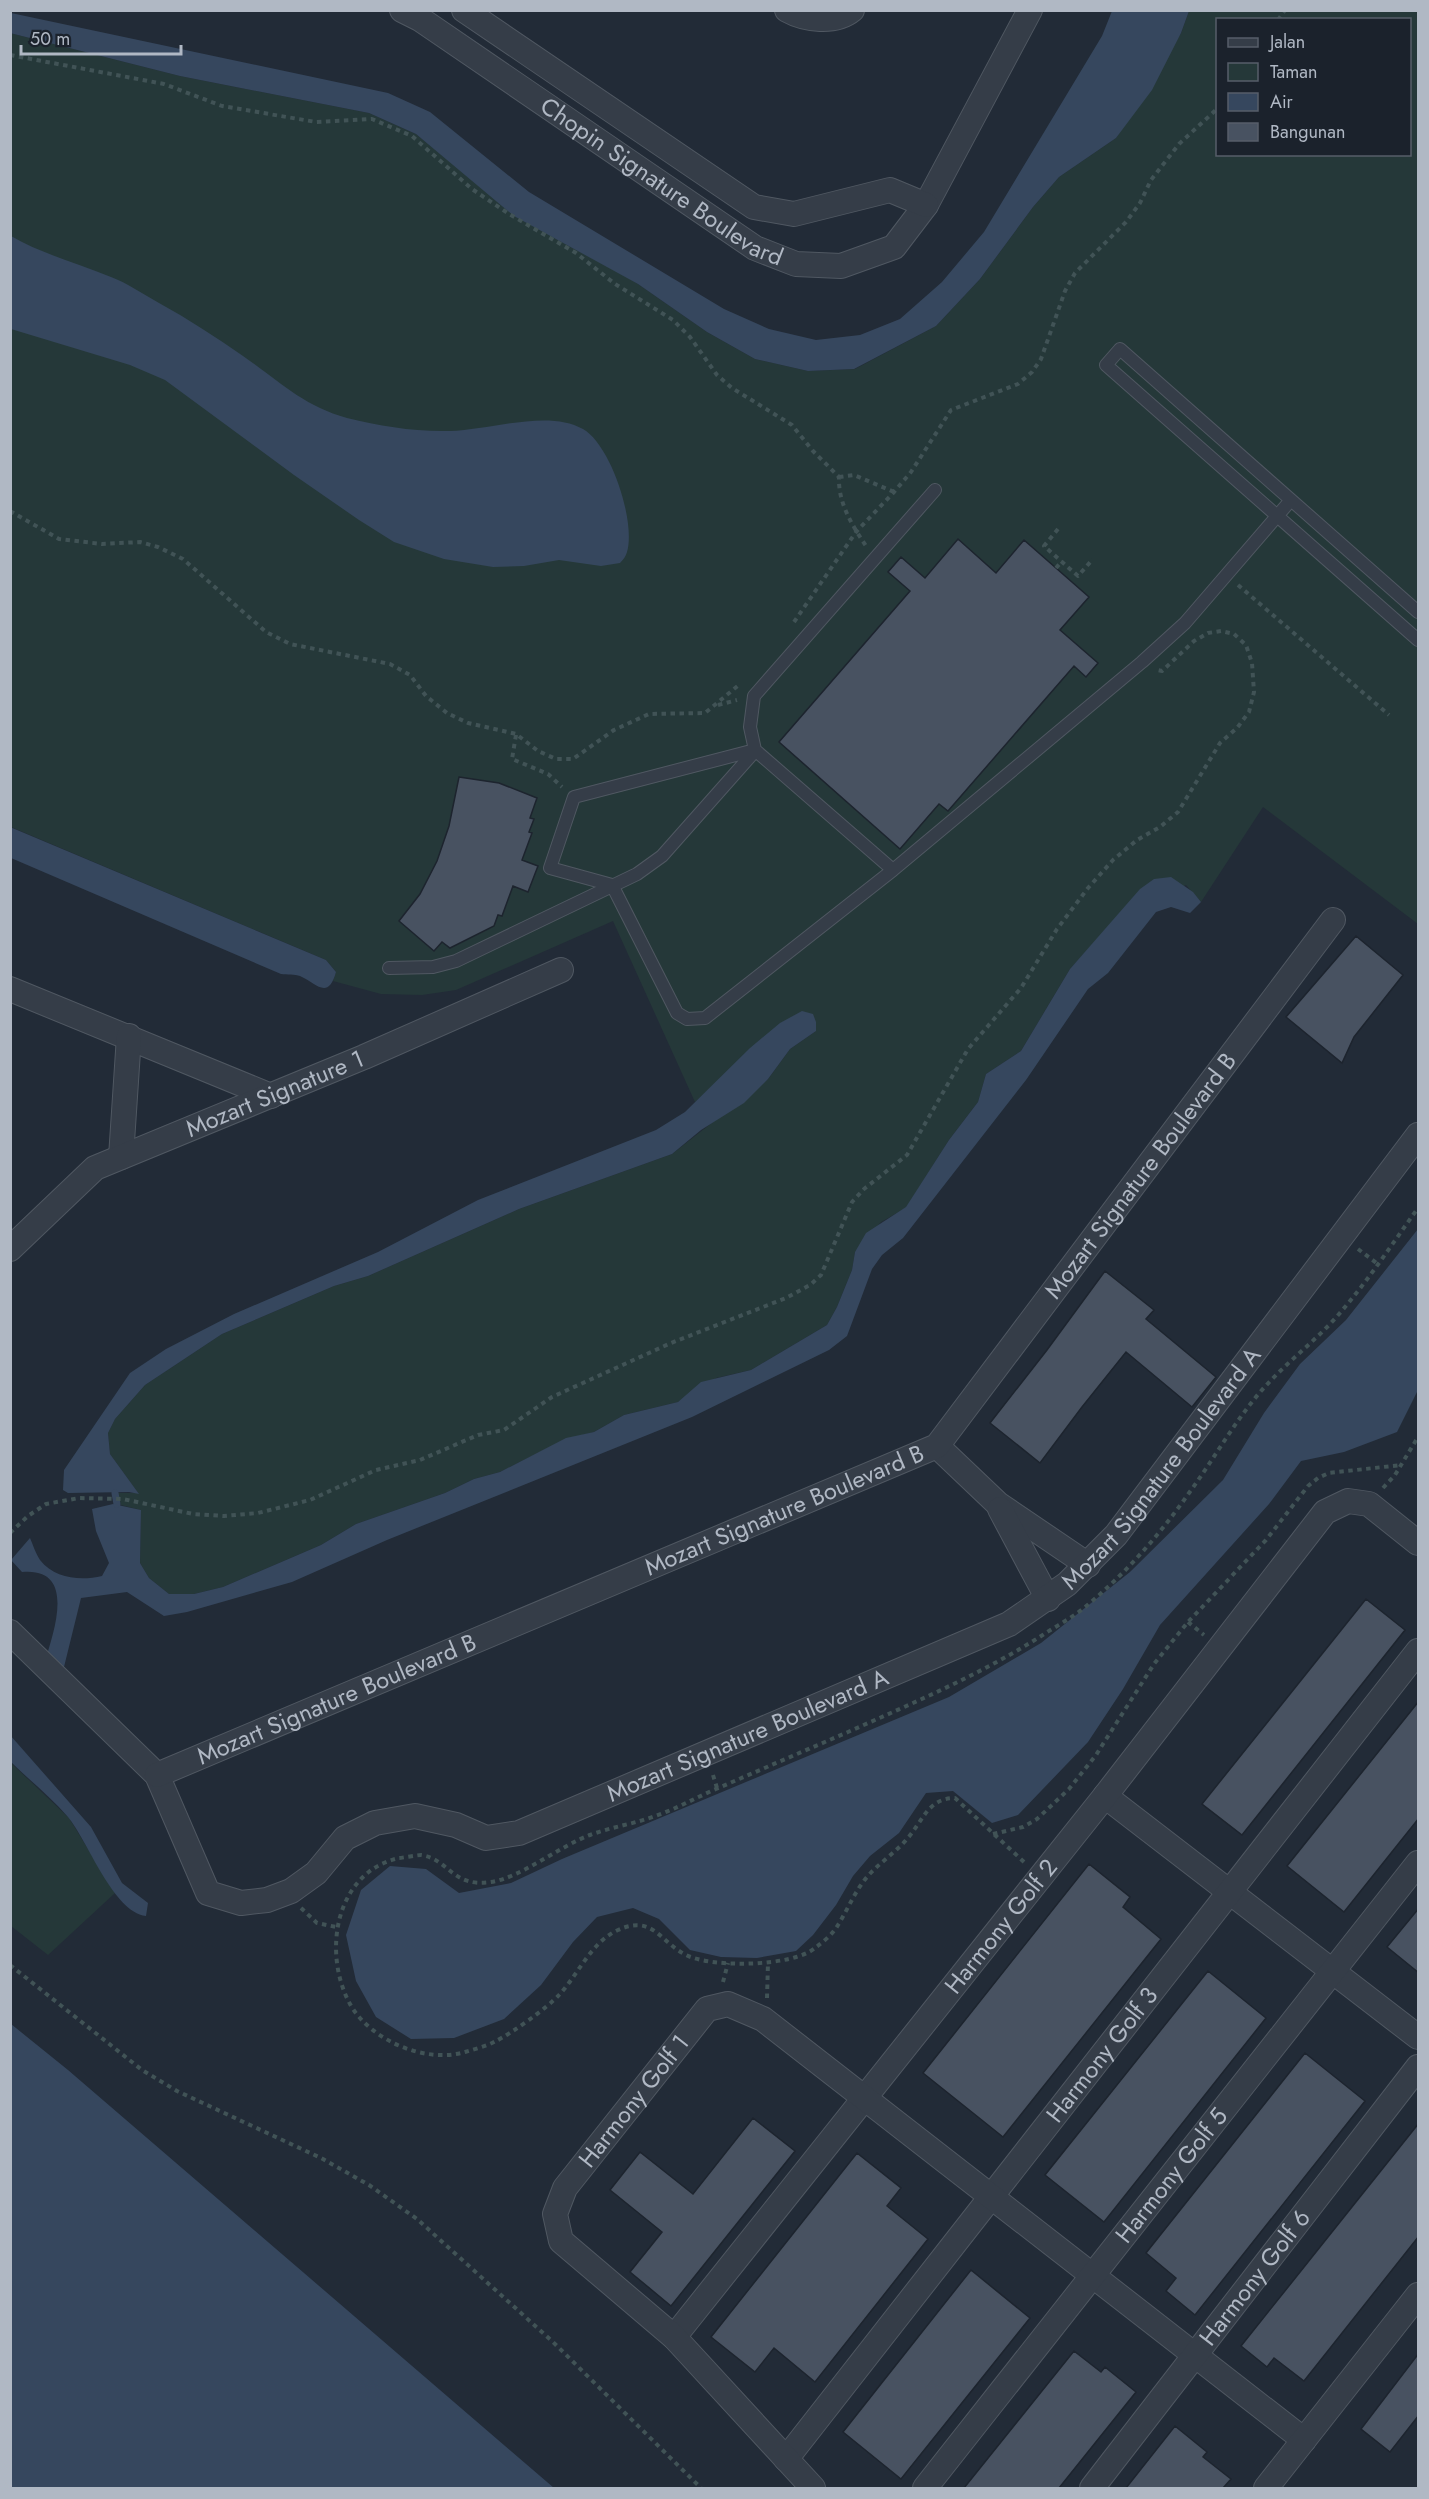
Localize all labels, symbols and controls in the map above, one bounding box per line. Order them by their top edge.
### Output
scale bar [21,18,182,56]
legend [1216,18,1411,156]
text: 50 m [30,26,70,52]
text: Jalan [1268,29,1305,55]
text: Taman [1270,59,1317,85]
street label: Chopin Signature Boulevard [533,88,788,274]
text: Air [1270,89,1294,115]
text: Bangunan [1270,119,1345,145]
street label: Mozart Signature 1 [180,1041,369,1146]
street label: Mozart Signature Boulevard B [1036,1045,1244,1306]
street label: Mozart Signature Boulevard A [1053,1339,1269,1597]
street label: Mozart Signature Boulevard B [639,1435,929,1584]
street label: Mozart Signature Boulevard B [191,1624,482,1773]
street label: Mozart Signature Boulevard A [601,1659,894,1810]
street label: Harmony Golf 2 [936,1851,1066,2001]
street label: Harmony Golf 3 [1038,1979,1166,2130]
street label: Harmony Golf 1 [570,2027,697,2175]
street label: Harmony Golf 5 [1107,2100,1236,2250]
street label: Harmony Golf 6 [1190,2202,1319,2353]

